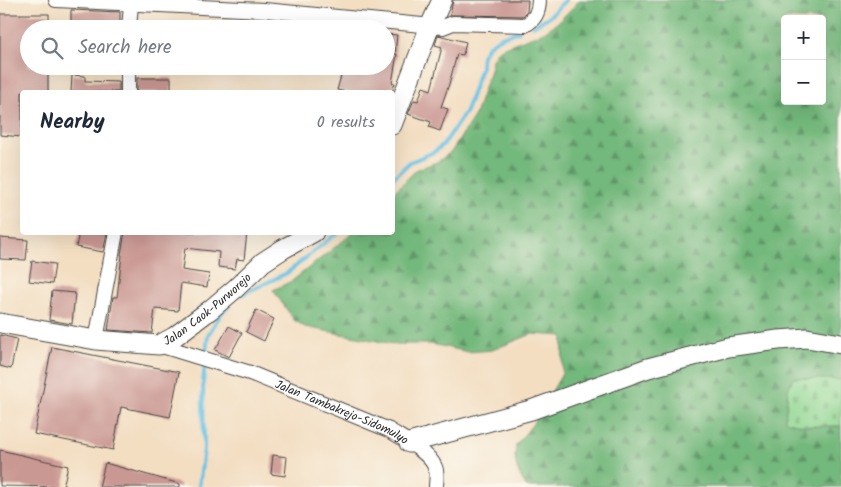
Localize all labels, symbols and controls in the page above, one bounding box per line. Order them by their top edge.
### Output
map controls [781,15,826,105]
button: + [781,15,826,60]
search box [20,20,395,75]
text: Search here [78,33,172,63]
icon: search [38,34,66,62]
button: − [781,60,826,105]
text: Nearby [40,106,105,139]
text: 0 results [317,110,375,135]
street label: Jalan Caok-Purworejo [160,269,256,351]
street label: Jalan Tambakrejo-Sidomulyo [272,375,412,450]

